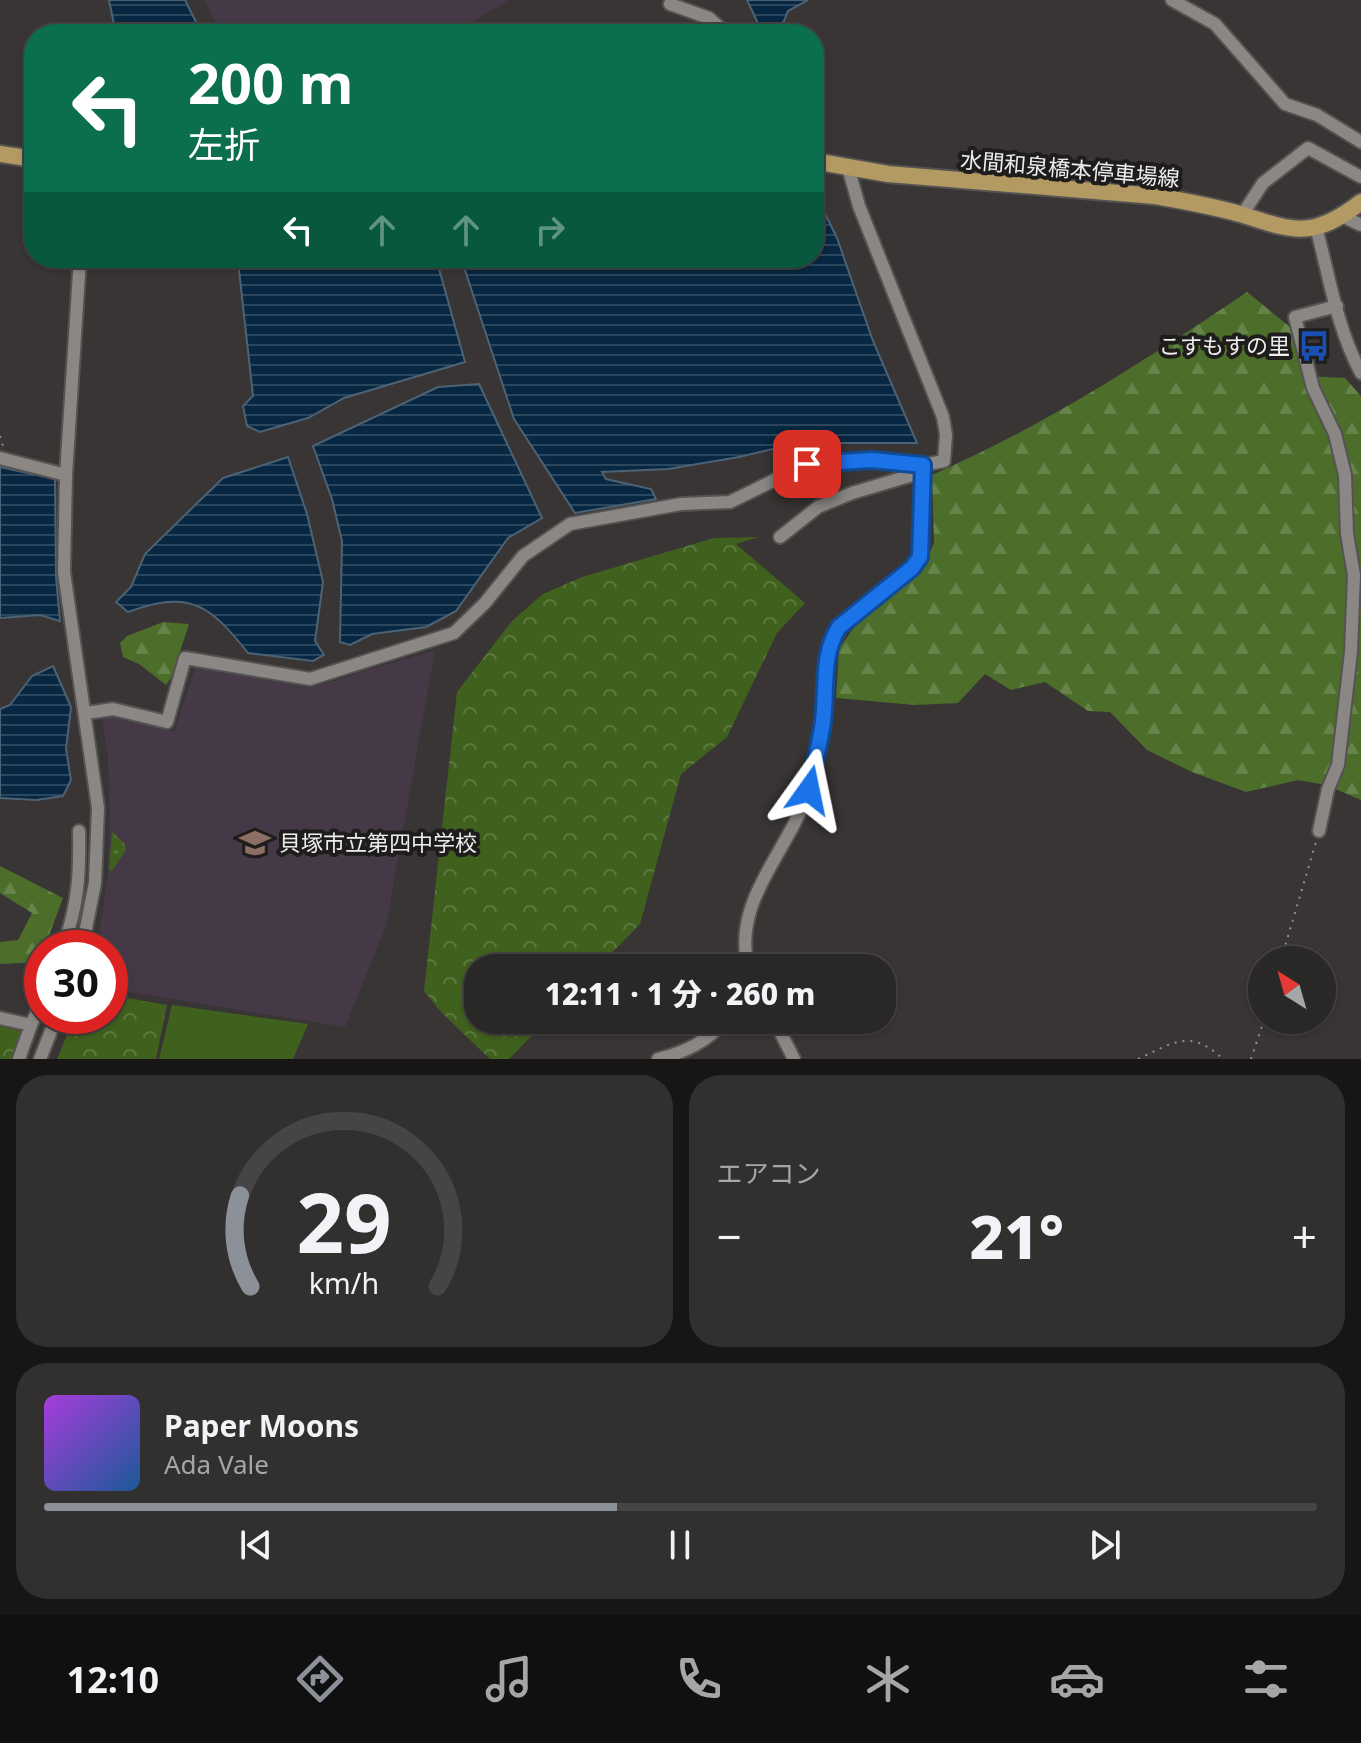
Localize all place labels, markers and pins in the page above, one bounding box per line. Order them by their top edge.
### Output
bus stop icon: こすもすの里 [1297,329,1331,363]
place label: こすもすの里 [1158,330,1290,360]
pin [773,430,841,498]
school or university icon: 貝塚市立第四中学校 [238,826,272,860]
place label: 貝塚市立第四中学校 [279,827,477,857]

